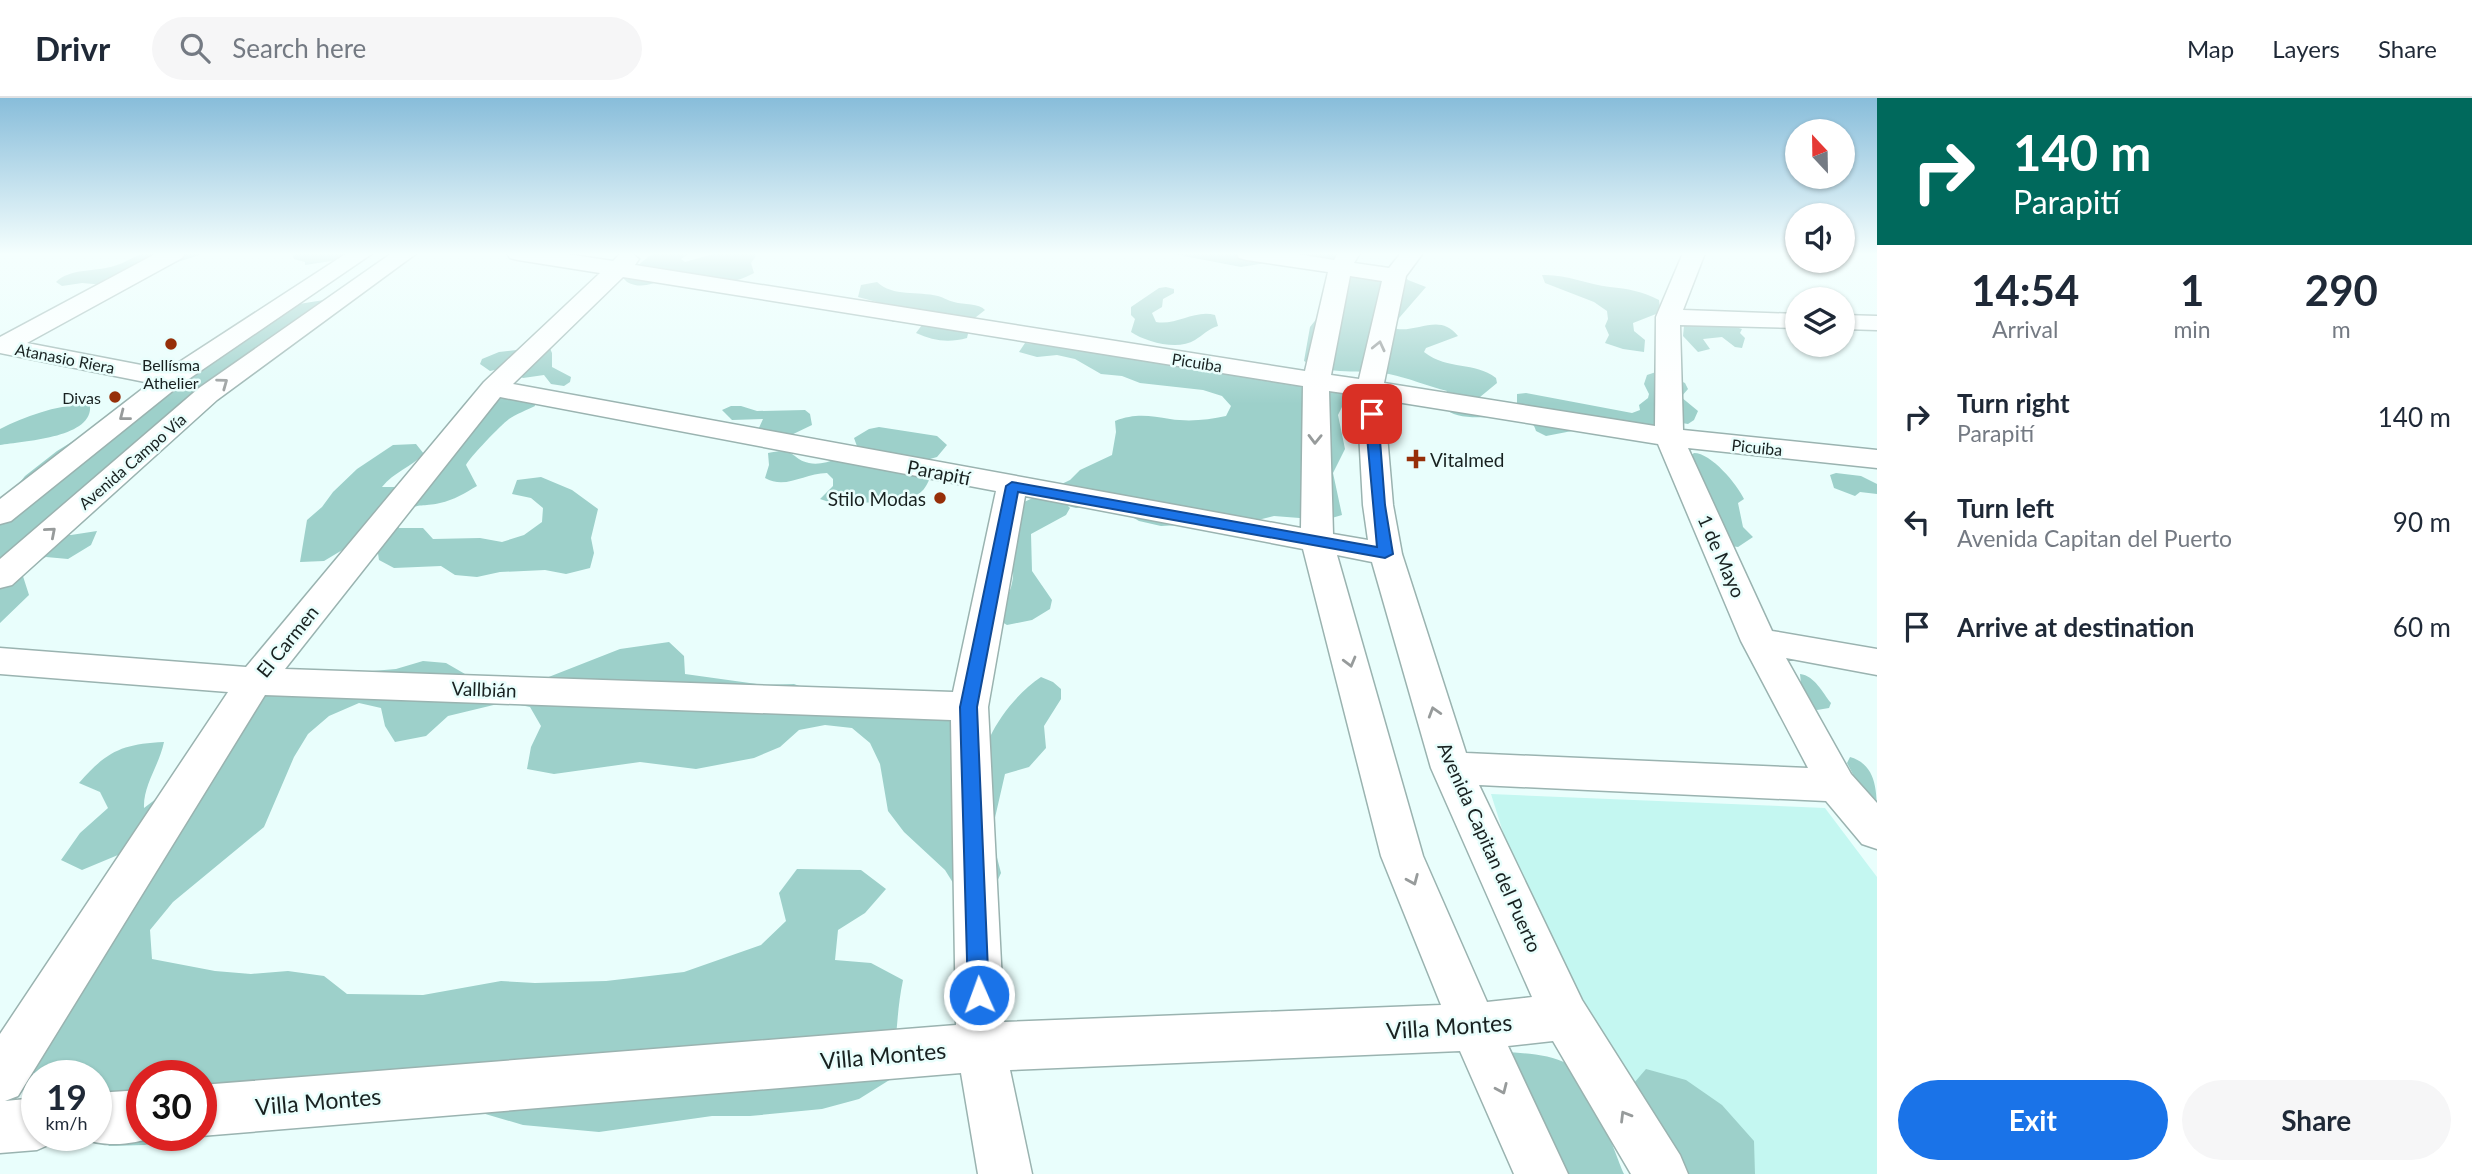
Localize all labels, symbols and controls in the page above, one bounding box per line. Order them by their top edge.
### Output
search box [152,17,642,80]
text: Drivr [35,28,110,68]
icon: search [176,29,214,67]
text: Search here [232,32,366,64]
text: Map [2187,34,2234,63]
text: Layers [2272,34,2340,63]
text: Share [2378,34,2437,63]
north arrow [1785,119,1855,189]
map controls [1785,119,1855,357]
text: 140 m [2013,123,2151,181]
icon: right [1898,126,1989,217]
text: Parapití [2013,182,2120,221]
button: sound [1785,203,1855,273]
text: 14:54 [1971,265,2079,315]
text: 1 [2180,265,2204,315]
text: 290 [2305,265,2378,315]
button: layers [1785,287,1855,357]
text: Arrival [1992,315,2058,343]
text: min [2173,315,2211,343]
text: m [2332,315,2351,343]
marker: Bellísma Athelier [163,336,179,352]
street label: Atanasio Riera [14,339,116,377]
one-way arrow [1371,341,1385,353]
street label: Picuiba [1170,349,1224,375]
place label: Bellísma Athelier [142,355,200,392]
one-way arrow [215,379,228,391]
pin [1342,384,1402,444]
text: Turn right [1957,387,2070,419]
place label: Divas [62,388,101,407]
marker: Divas [107,389,123,405]
icon: arrive [1353,395,1391,433]
icon: right [1898,398,1936,436]
text: 140 m [2378,401,2451,433]
one-way arrow [119,408,132,421]
street label: Avenida Campo Vía [74,409,190,513]
text: Parapití [1957,419,2034,447]
one-way arrow [1308,433,1323,444]
street label: Picuiba [1731,435,1783,459]
place label: Vitalmed [1430,448,1504,471]
marker: Vitalmed [1408,451,1424,467]
street label: Parapití [906,455,974,490]
place label: Stilo Modas [828,487,926,510]
marker: Stilo Modas [932,490,948,506]
text: Turn left [1957,492,2054,524]
icon: left [1898,503,1936,541]
text: 90 m [2393,506,2451,538]
street label: 1 de Mayo [1694,511,1750,601]
text: Avenida Capitan del Puerto [1957,524,2232,552]
one-way arrow [43,528,56,540]
street label: El Carmen [251,601,323,681]
icon: arrive [1898,608,1936,646]
text: Arrive at destination [1957,611,2194,643]
text: 60 m [2393,611,2451,643]
one-way arrow [1342,656,1356,668]
street label: Vallbián [451,676,517,702]
one-way arrow [1428,706,1443,718]
street label: Avenida Capitan del Puerto [1433,739,1547,955]
one-way arrow [1404,873,1418,885]
position arrow [942,958,1016,1032]
street label: Villa Montes [1385,1008,1513,1044]
street label: Villa Montes [819,1036,947,1074]
speed limit sign: 30 [126,1060,217,1151]
text: 19 [46,1075,87,1117]
button: Exit [1898,1080,2168,1160]
button: Share [2182,1080,2451,1160]
street label: Villa Montes [254,1082,382,1120]
one-way arrow [1494,1082,1508,1095]
one-way arrow [1621,1110,1634,1123]
text: km/h [45,1112,88,1134]

